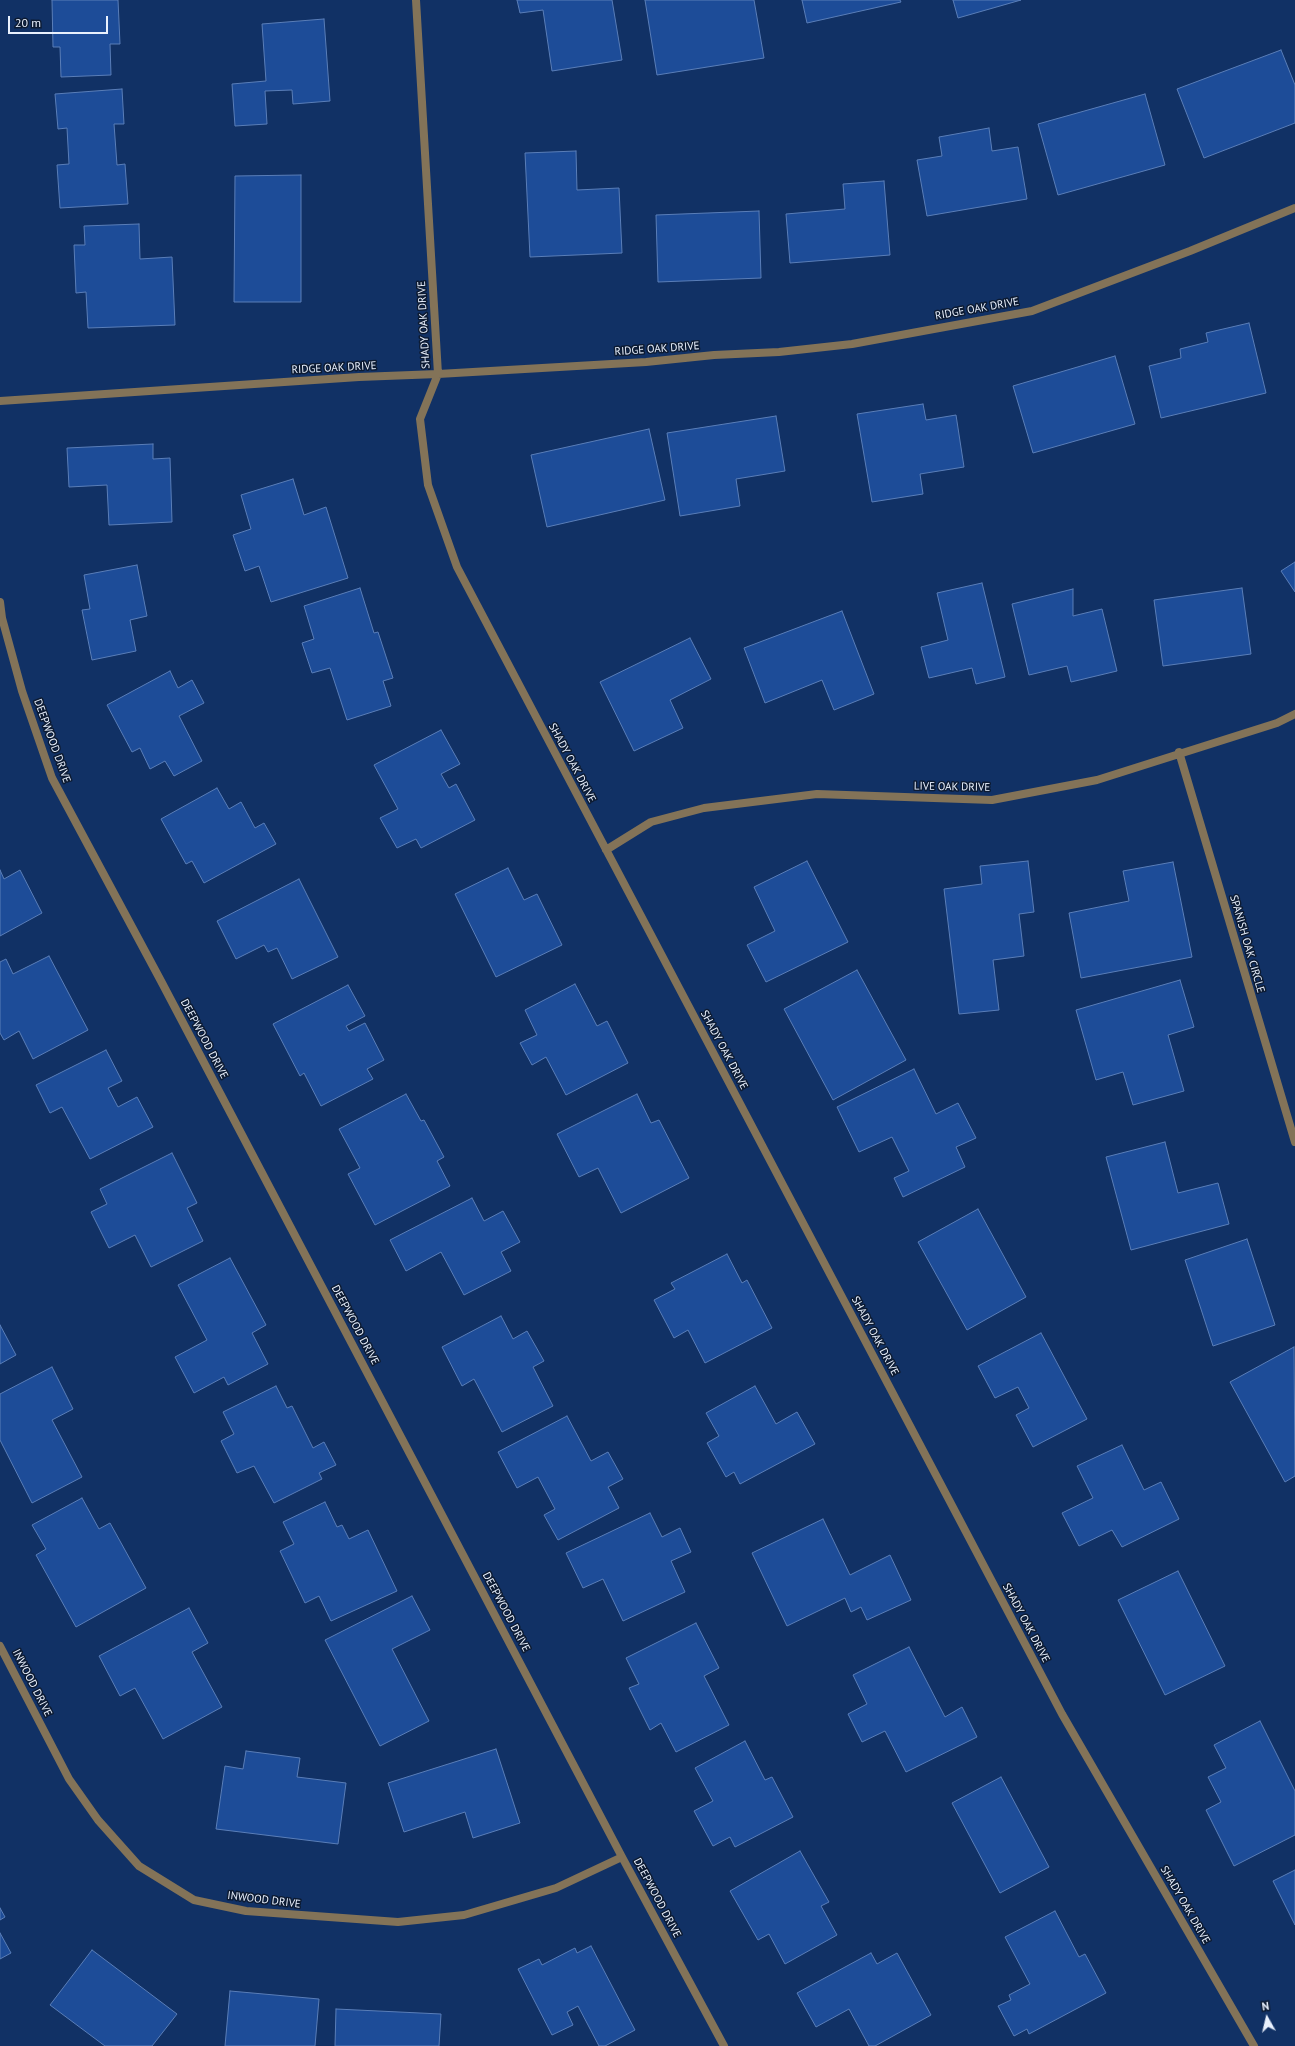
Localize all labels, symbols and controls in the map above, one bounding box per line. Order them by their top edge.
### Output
scale bar [10,8,110,34]
text: 20 m [15,15,41,30]
street label: SHADY OAK DRIVE [415,281,433,369]
street label: RIDGE OAK DRIVE [934,295,1020,323]
street label: RIDGE OAK DRIVE [614,339,700,359]
street label: RIDGE OAK DRIVE [291,359,377,377]
street label: DEEPWOOD DRIVE [31,697,73,785]
street label: SHADY OAK DRIVE [546,721,598,805]
street label: LIVE OAK DRIVE [914,780,990,794]
street label: SPANISH OAK CIRCLE [1227,894,1267,994]
street label: DEEPWOOD DRIVE [177,997,231,1081]
street label: SHADY OAK DRIVE [698,1008,750,1092]
street label: DEEPWOOD DRIVE [328,1283,382,1367]
street label: SHADY OAK DRIVE [849,1294,901,1378]
street label: DEEPWOOD DRIVE [479,1570,533,1654]
street label: SHADY OAK DRIVE [1000,1581,1052,1665]
street label: INWOOD DRIVE [9,1647,55,1719]
street label: DEEPWOOD DRIVE [630,1856,684,1940]
street label: SHADY OAK DRIVE [1157,1864,1213,1946]
street label: INWOOD DRIVE [227,1889,301,1911]
north arrow [1247,1998,1287,2038]
text: N [1261,1999,1270,2014]

